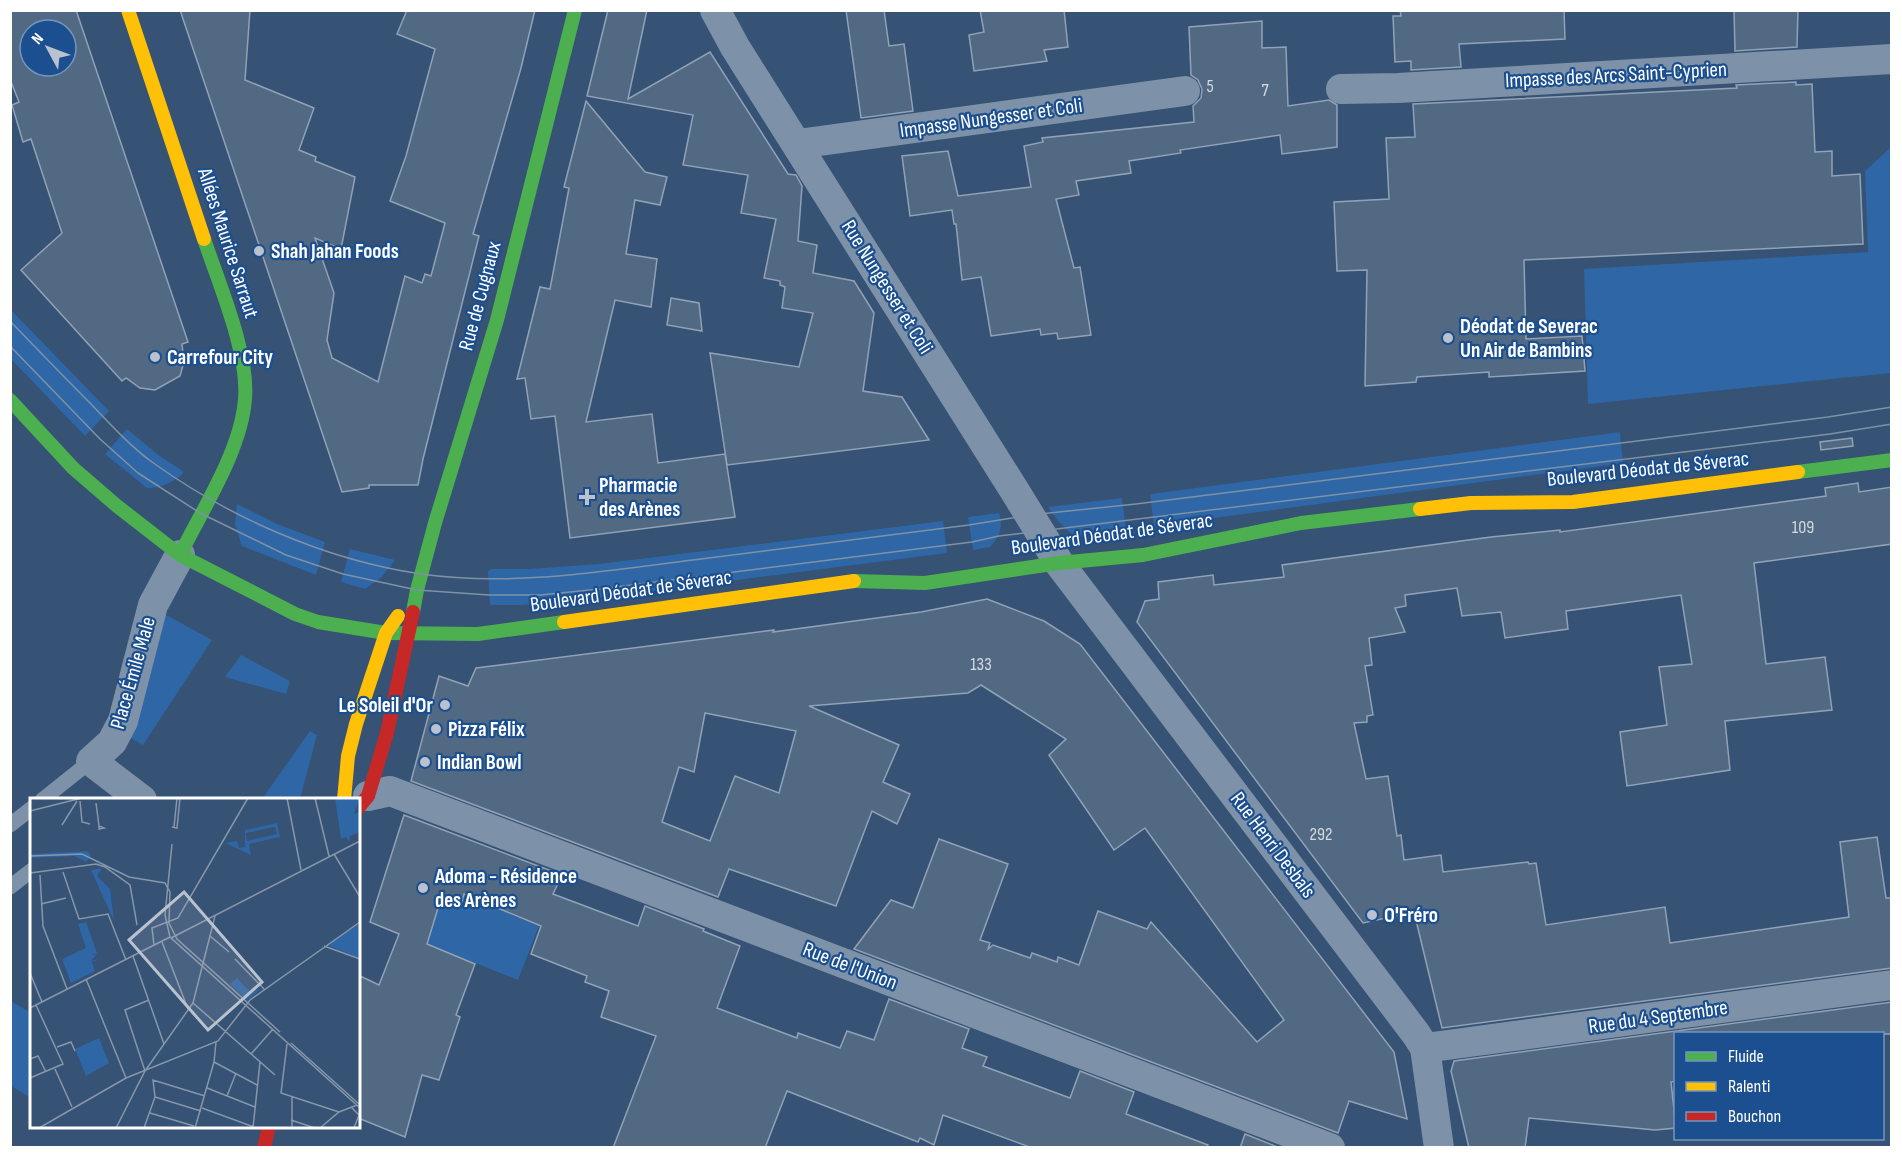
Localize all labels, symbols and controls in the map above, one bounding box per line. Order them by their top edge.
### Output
north arrow [18,18,78,78]
text: N [28,30,48,49]
street label: Impasse des Arcs Saint-Cyprien [1504,57,1728,93]
house number: 5 [1206,76,1214,97]
house number: 7 [1261,80,1269,101]
street label: Impasse Nungesser et Coli [898,93,1084,143]
street label: Allées Maurice Sarraut [192,164,264,321]
street label: Rue Nungesser et Coli [836,215,938,359]
place label: Shah Jahan Foods [271,239,399,264]
street label: Rue de Cugnaux [453,239,507,353]
marker: Shah Jahan Foods [252,244,266,258]
place label: Déodat de Severac Un Air de Bambins [1460,314,1598,363]
marker: Déodat de Severac Un Air de Bambins [1441,331,1455,345]
place label: Carrefour City [167,345,273,370]
marker: Carrefour City [148,350,162,364]
street label: Boulevard Déodat de Séverac [1546,446,1750,492]
place label: Pharmacie des Arènes [599,473,680,522]
marker: Pharmacie des Arènes [580,490,594,504]
street label: Boulevard Déodat de Séverac [1010,507,1214,561]
house number: 109 [1792,517,1814,538]
street label: Boulevard Déodat de Séverac [529,564,733,618]
street label: Place Émile Male [105,614,161,732]
house number: 133 [970,654,992,675]
place label: Le Soleil d'Or [339,693,433,718]
marker: Le Soleil d'Or [438,698,452,712]
place label: Pizza Félix [448,717,525,742]
marker: Pizza Félix [429,722,443,736]
place label: Indian Bowl [437,750,522,775]
marker: Indian Bowl [418,755,432,769]
street label: Rue Henri Desbals [1225,787,1321,903]
inset map [30,798,360,1128]
house number: 292 [1310,824,1332,845]
place label: Adoma - Résidence des Arènes [434,864,577,913]
marker: Adoma - Résidence des Arènes [416,881,430,895]
place label: O'Fréro [1384,903,1438,928]
marker: O'Fréro [1365,908,1379,922]
street label: Rue de l'Union [799,937,901,995]
street label: Rue du 4 Septembre [1587,995,1729,1039]
legend [1674,1032,1884,1140]
text: Fluide [1728,1046,1764,1067]
text: Ralenti [1728,1076,1770,1097]
text: Bouchon [1728,1106,1781,1127]

